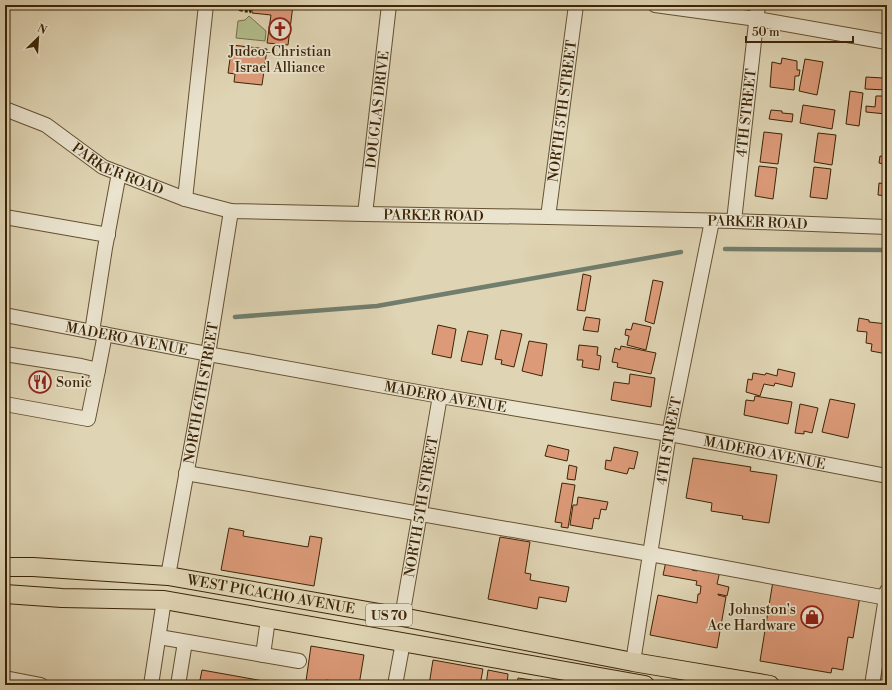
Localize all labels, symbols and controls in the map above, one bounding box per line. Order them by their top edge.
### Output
church icon: Judeo-Christian Israel Alliance [267,16,293,42]
north arrow [18,18,58,58]
scale bar [746,18,853,44]
text: N [35,22,49,38]
text: 50 m [752,25,780,40]
street label: NORTH 5TH STREET [545,39,581,183]
place label: Judeo-Christian Israel Alliance [228,43,332,77]
street label: DOUGLAS DRIVE [362,50,394,170]
street label: 4TH STREET [733,68,761,158]
street label: PARKER ROAD [68,139,166,200]
street label: PARKER ROAD [383,206,484,226]
street label: PARKER ROAD [707,212,808,234]
street label: MADERO AVENUE [64,319,189,360]
street label: NORTH 6TH STREET [180,321,223,465]
restaurant icon: Sonic [27,369,53,395]
place label: Sonic [56,374,92,392]
street label: MADERO AVENUE [383,378,508,417]
street label: 4TH STREET [653,395,686,486]
street label: MADERO AVENUE [702,433,827,474]
street label: NORTH 5TH STREET [401,435,443,579]
street label: WEST PICACHO AVENUE [185,571,356,619]
place label: Johnston's Ace Hardware [707,601,796,635]
road number: US 70 [366,604,412,626]
shop icon: Johnston's Ace Hardware [799,604,825,630]

